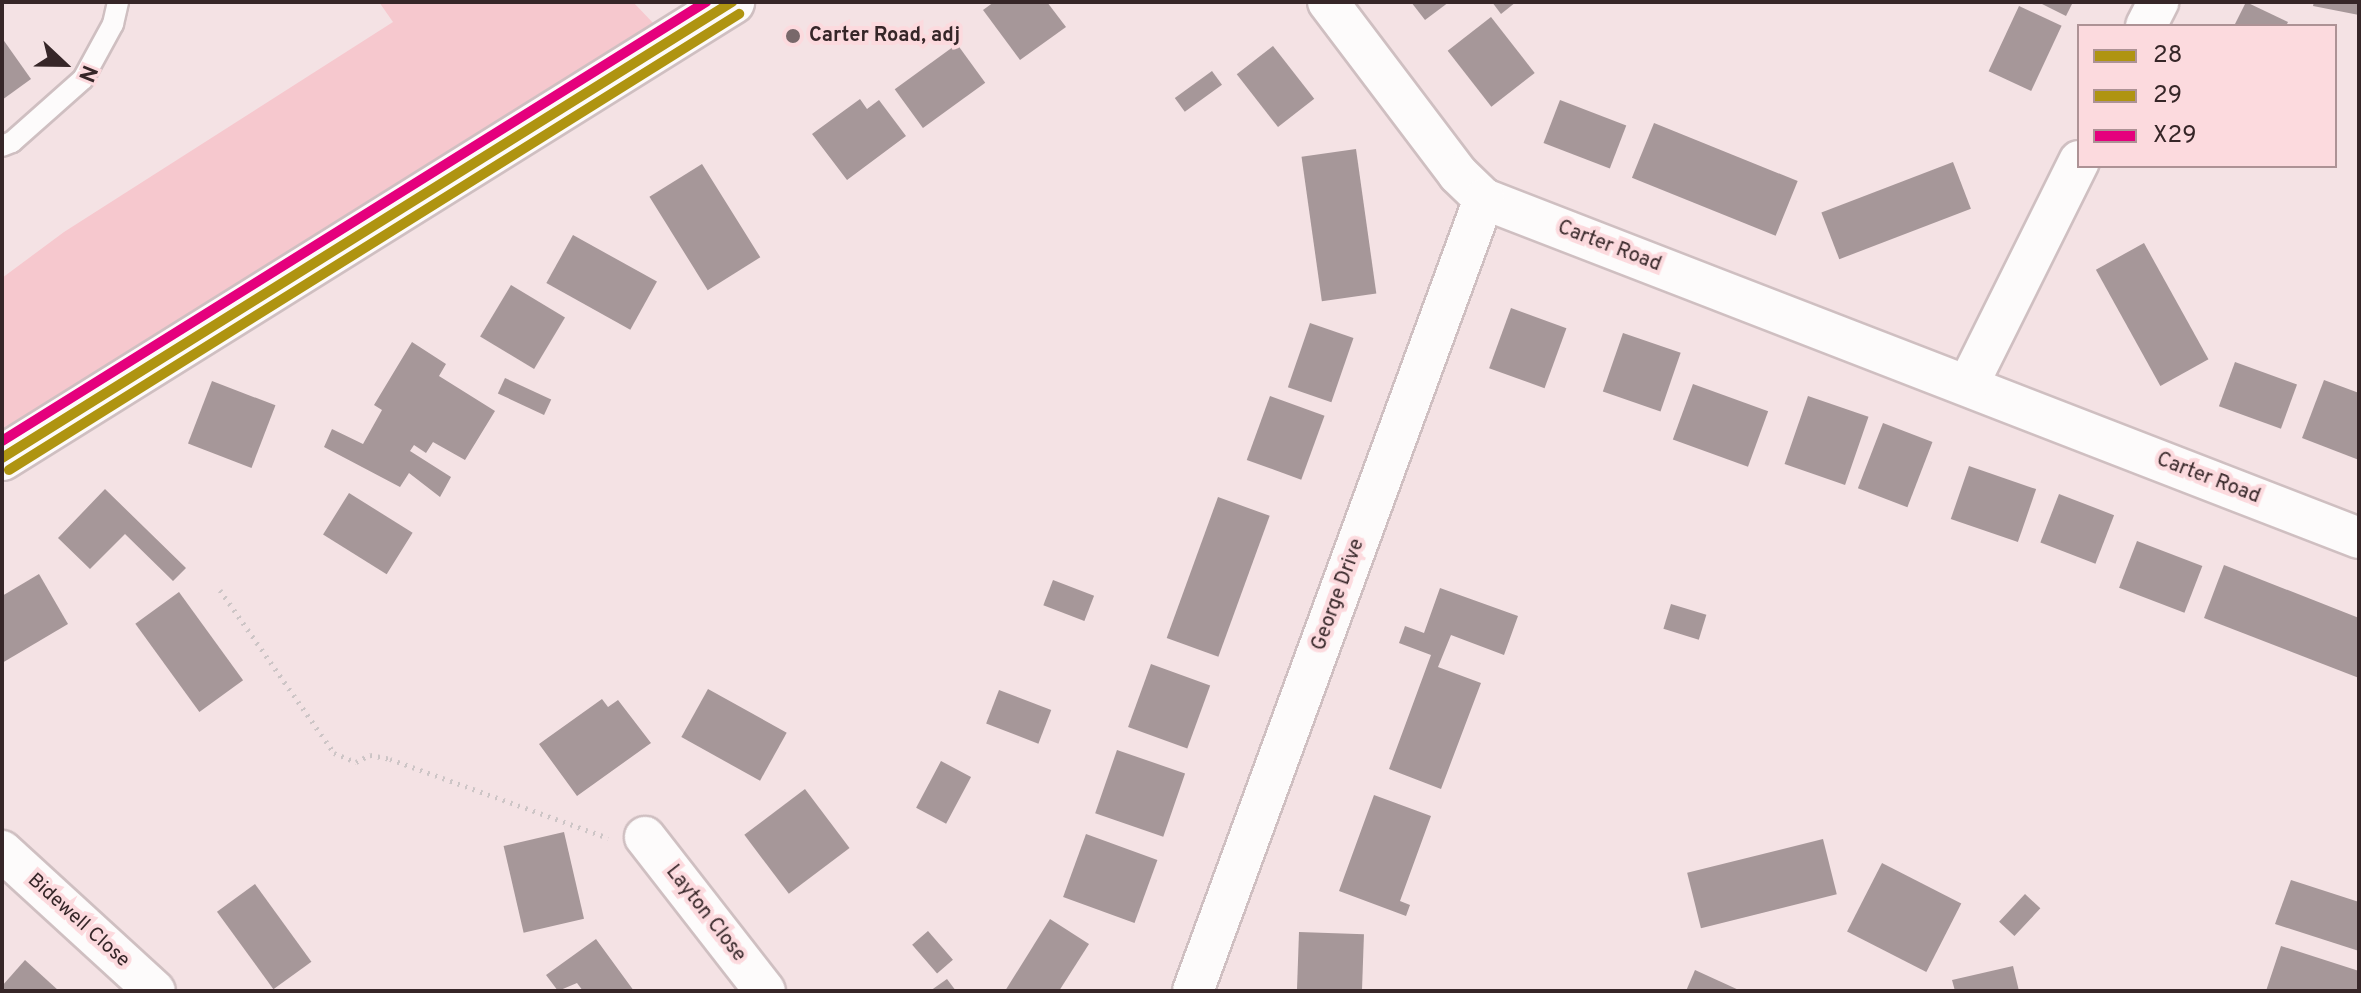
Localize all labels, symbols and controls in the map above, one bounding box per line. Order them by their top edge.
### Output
north arrow [24,24,104,104]
place label: Carter Road, adj [809,24,960,48]
legend [2077,24,2337,168]
marker: Carter Road, adj [784,27,802,45]
text: 28 [2153,41,2182,71]
text: N [71,61,102,86]
text: 29 [2153,81,2182,111]
text: X29 [2153,121,2197,151]
street label: Carter Road [1554,216,1664,278]
street label: Carter Road [2153,448,2263,510]
street label: George Drive [1308,536,1370,654]
street label: Layton Close [660,861,750,967]
street label: Bidewell Close [22,869,134,973]

